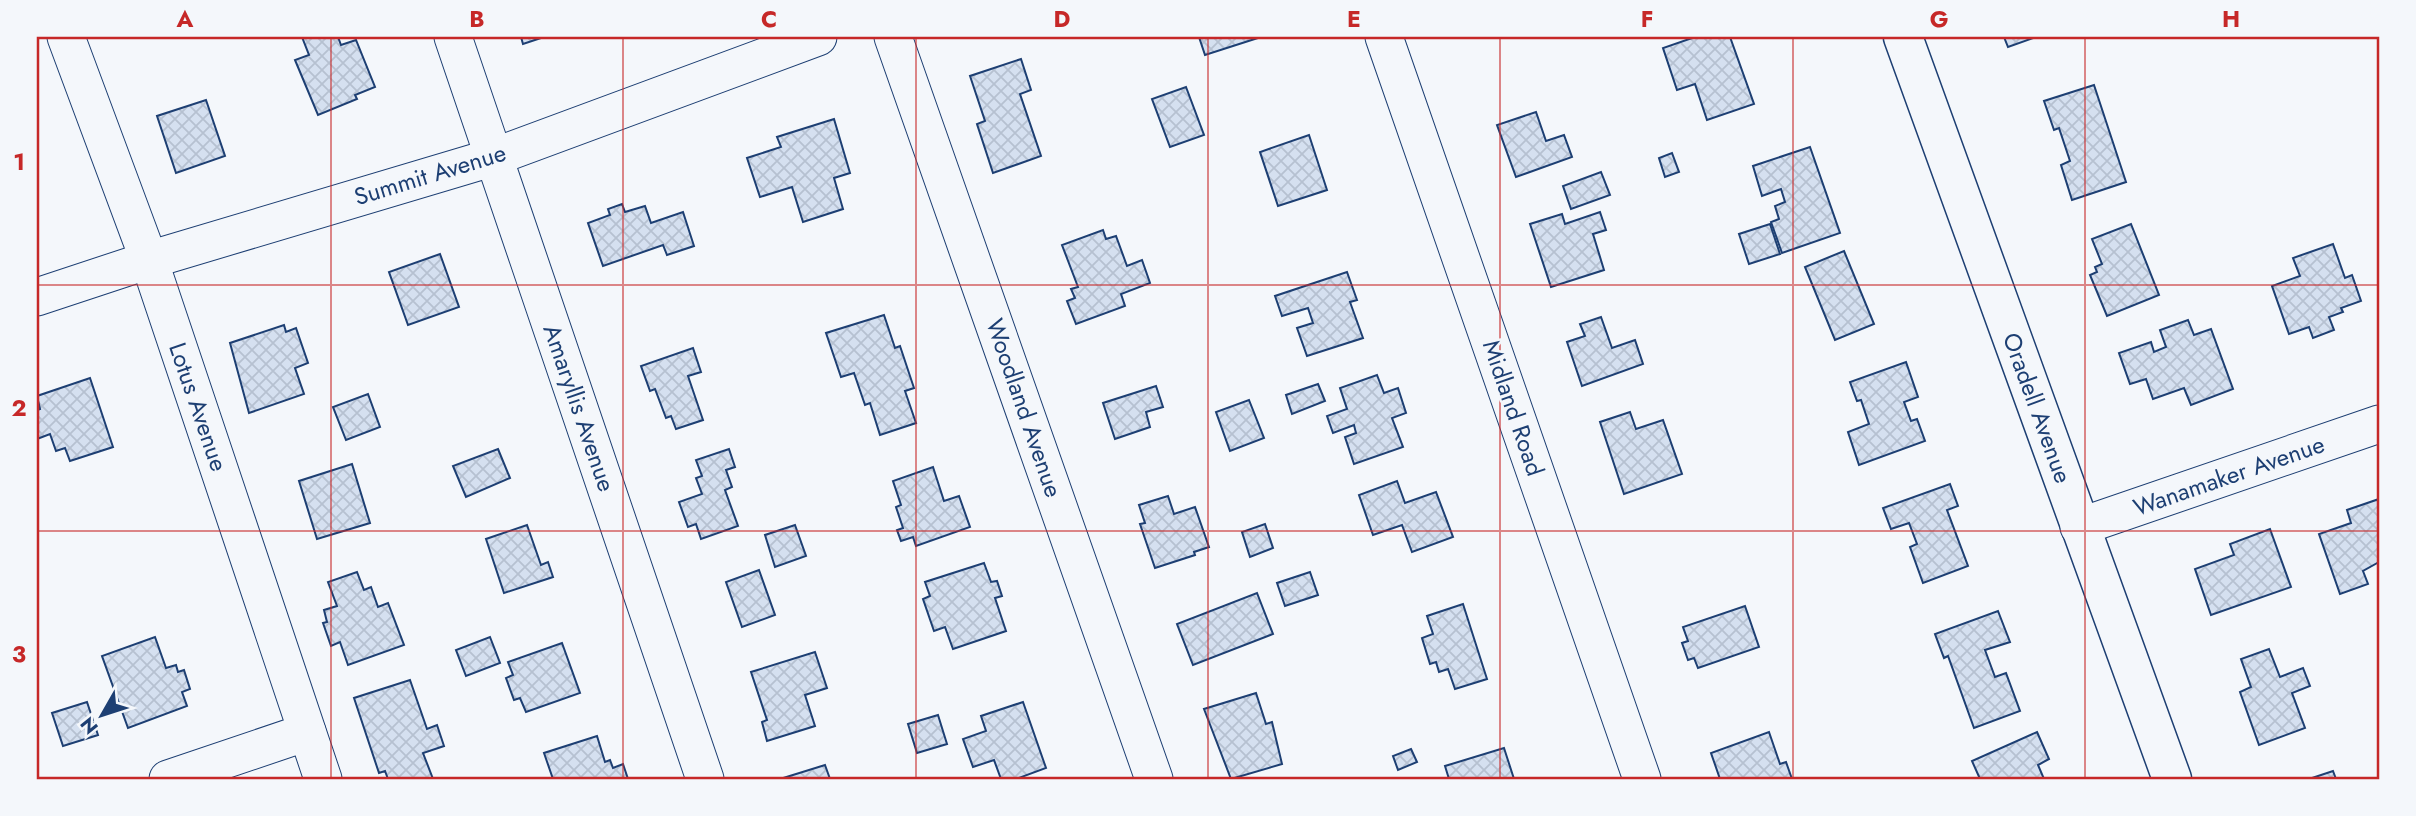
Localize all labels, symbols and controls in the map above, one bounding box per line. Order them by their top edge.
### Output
text: A [176,2,194,36]
text: B [469,2,485,36]
text: C [761,2,777,36]
text: D [1054,2,1071,36]
text: E [1347,2,1361,36]
text: F [1641,2,1653,36]
text: G [1930,2,1948,36]
text: H [2222,2,2240,36]
street label: Summit Avenue [350,135,510,214]
text: 1 [13,145,25,179]
street label: Woodland Avenue [977,314,1071,502]
street label: Amaryllis Avenue [535,320,624,496]
street label: Oradell Avenue [1994,328,2081,488]
street label: Midland Road [1474,335,1553,481]
street label: Lotus Avenue [160,338,237,476]
text: 2 [11,391,27,425]
street label: Wanamaker Avenue [2129,426,2329,525]
text: 3 [12,637,26,671]
north arrow [66,680,136,750]
text: N [74,711,104,740]

